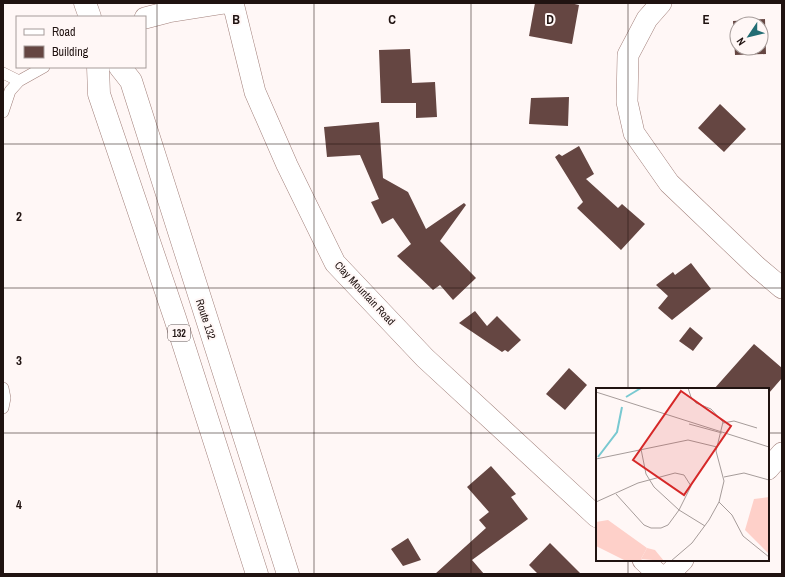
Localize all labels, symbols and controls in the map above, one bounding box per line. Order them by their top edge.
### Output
text: B [232,11,240,28]
text: C [388,11,396,28]
text: D [546,11,554,28]
text: E [702,11,710,28]
legend [16,16,146,68]
north arrow [729,16,769,56]
text: Road [52,24,76,40]
text: N [733,35,748,48]
text: Building [52,44,89,60]
text: 2 [16,208,22,225]
street label: Clay Mountain Road [332,258,398,328]
street label: Route 132 [193,297,219,341]
road number: 132 [168,325,190,341]
text: 3 [16,352,22,369]
inset map [596,388,769,561]
text: 4 [16,496,22,513]

